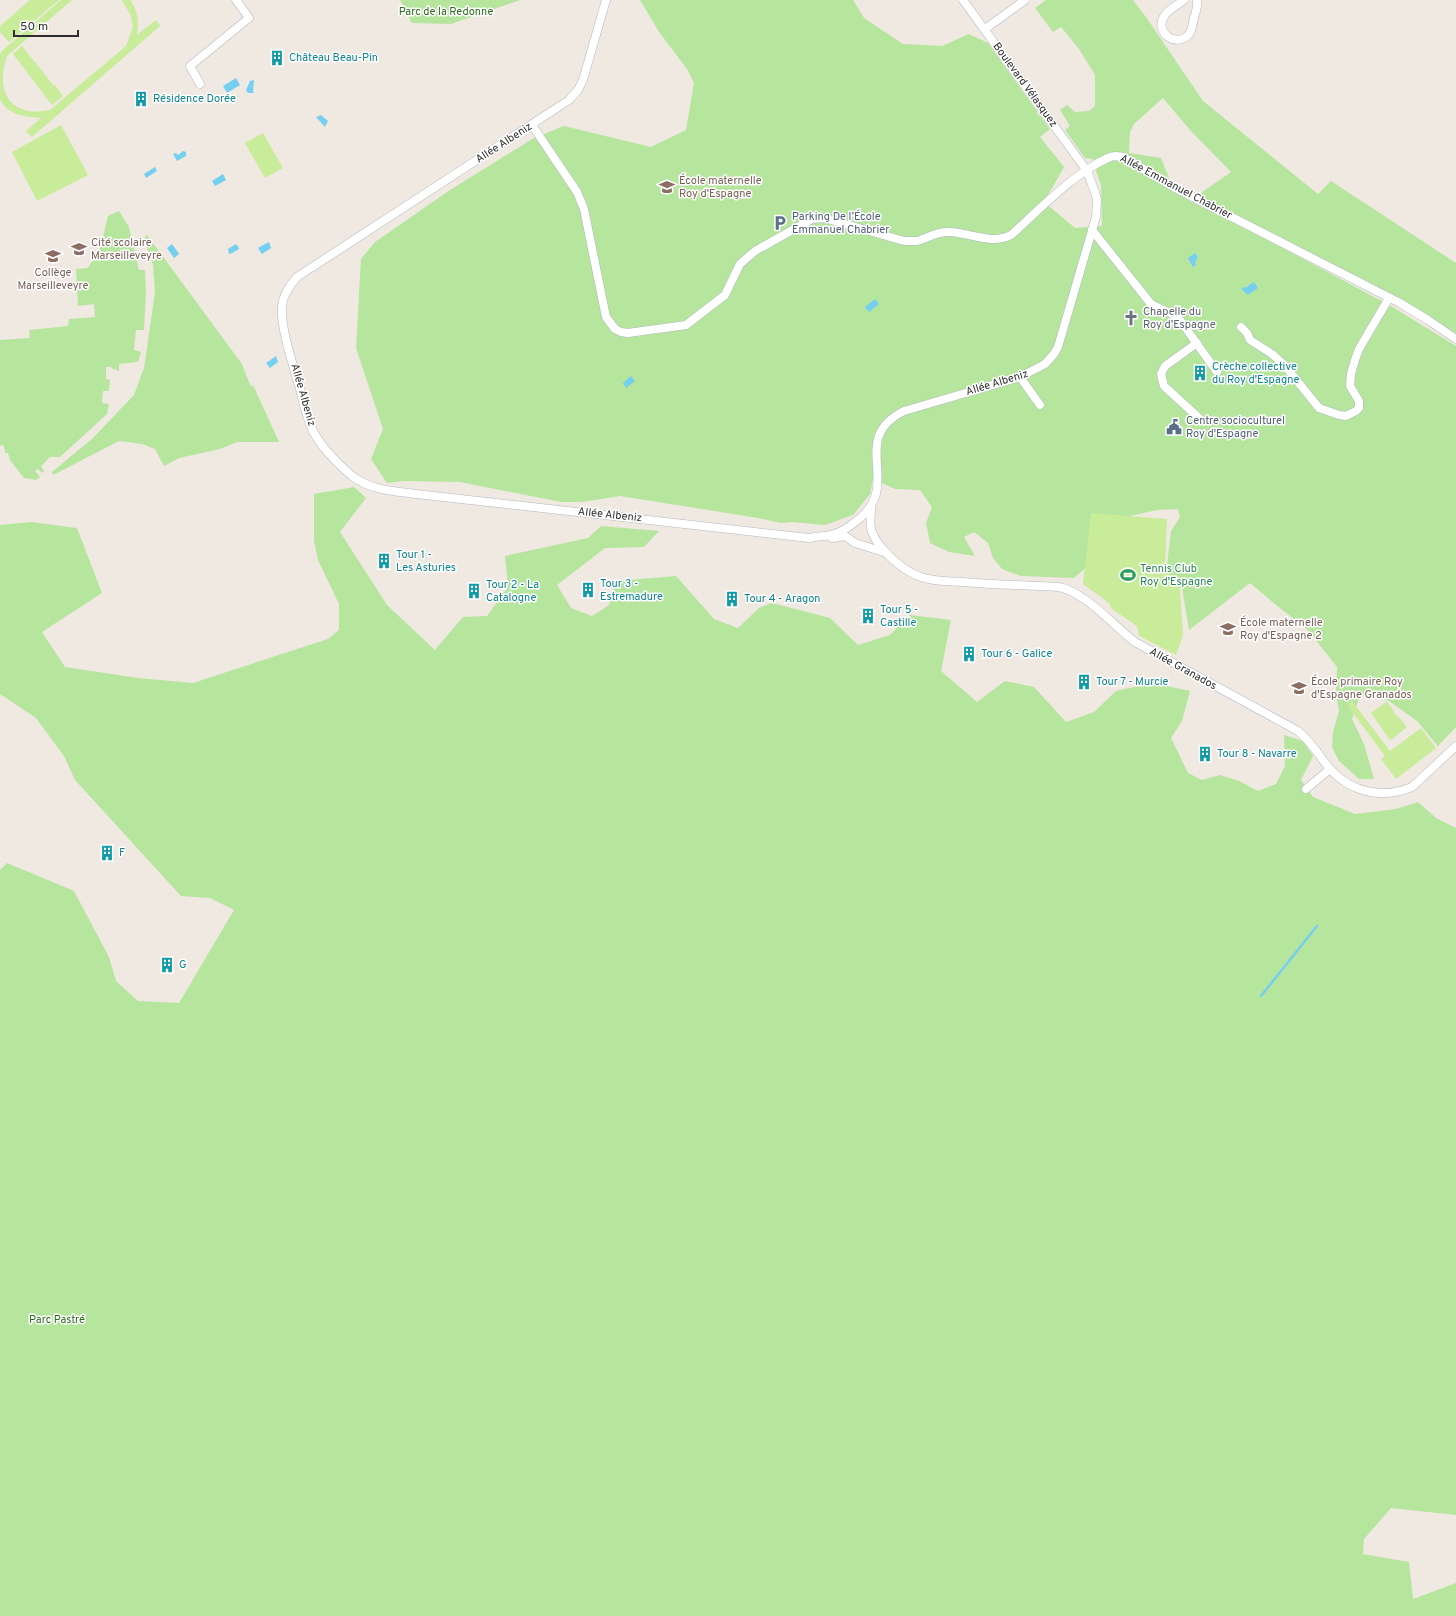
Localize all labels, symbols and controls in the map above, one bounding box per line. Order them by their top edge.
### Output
park label: Parc de la Redonne [399,5,493,19]
scale bar [14,12,78,38]
text: 50 m [20,19,48,35]
street label: Boulevard Vélasquez [990,40,1060,130]
building icon: Château Beau-Pin [268,49,286,67]
place label: Château Beau-Pin [289,51,378,65]
building icon: Résidence Dorée [132,90,150,108]
place label: Résidence Dorée [153,92,236,106]
street label: Allée Albeniz [473,120,535,166]
street label: Allée Emmanuel Chabrier [1117,151,1235,223]
place label: École maternelle Roy d'Espagne [679,173,762,201]
school or university icon: École maternelle Roy d'Espagne [658,178,676,196]
place label: Parking De l’École Emmanuel Chabrier [792,209,890,237]
parking icon: Parking De l’École Emmanuel Chabrier [771,214,789,232]
place label: Cité scolaire Marseilleveyre [91,236,162,263]
school or university icon: Cité scolaire Marseilleveyre [70,240,88,258]
school or university icon: Collège Marseilleveyre [44,247,62,265]
place label: Collège Marseilleveyre [18,266,89,293]
place label: Chapelle du Roy d’Espagne [1143,305,1216,332]
church icon: Chapelle du Roy d’Espagne [1122,309,1140,327]
place label: Crèche collective du Roy d'Espagne [1212,360,1300,387]
street label: Allée Albeniz [287,362,319,428]
building icon: Crèche collective du Roy d'Espagne [1191,364,1209,382]
street label: Allée Albeniz [964,367,1030,399]
place label: Centre socioculturel Roy d'Espagne [1186,414,1285,441]
public building icon: Centre socioculturel Roy d'Espagne [1165,418,1183,436]
street label: Allée Albeniz [577,505,643,525]
place label: Tour 1 - Les Asturies [396,548,456,575]
building icon: Tour 1 - Les Asturies [375,552,393,570]
place label: Tennis Club Roy d'Espagne [1140,562,1213,589]
sports icon: Tennis Club Roy d'Espagne [1119,566,1137,584]
place label: Tour 3 - Estremadure [600,577,663,604]
place label: Tour 2 - La Catalogne [486,578,539,605]
building icon: Tour 3 - Estremadure [579,581,597,599]
building icon: Tour 2 - La Catalogne [465,582,483,600]
building icon: Tour 4 - Aragon [723,590,741,608]
place label: Tour 4 - Aragon [744,592,821,606]
place label: Tour 5 - Castille [880,603,919,630]
building icon: Tour 5 - Castille [859,607,877,625]
place label: École maternelle Roy d'Espagne 2 [1240,615,1323,643]
school or university icon: École maternelle Roy d'Espagne 2 [1219,620,1237,638]
building icon: Tour 6 - Galice [960,645,978,663]
street label: Allée Granados [1147,645,1219,693]
place label: Tour 6 - Galice [981,647,1052,661]
building icon: Tour 7 - Murcie [1075,673,1093,691]
place label: École primaire Roy d'Espagne Granados [1311,674,1412,702]
place label: Tour 7 - Murcie [1096,675,1169,689]
school or university icon: École primaire Roy d'Espagne Granados [1290,679,1308,697]
building icon: Tour 8 - Navarre [1196,745,1214,763]
place label: Tour 8 - Navarre [1217,747,1297,761]
building icon: F [98,844,116,862]
place label: F [119,846,125,860]
building icon: G [158,956,176,974]
place label: G [179,958,187,972]
park label: Parc Pastré [29,1313,85,1327]

